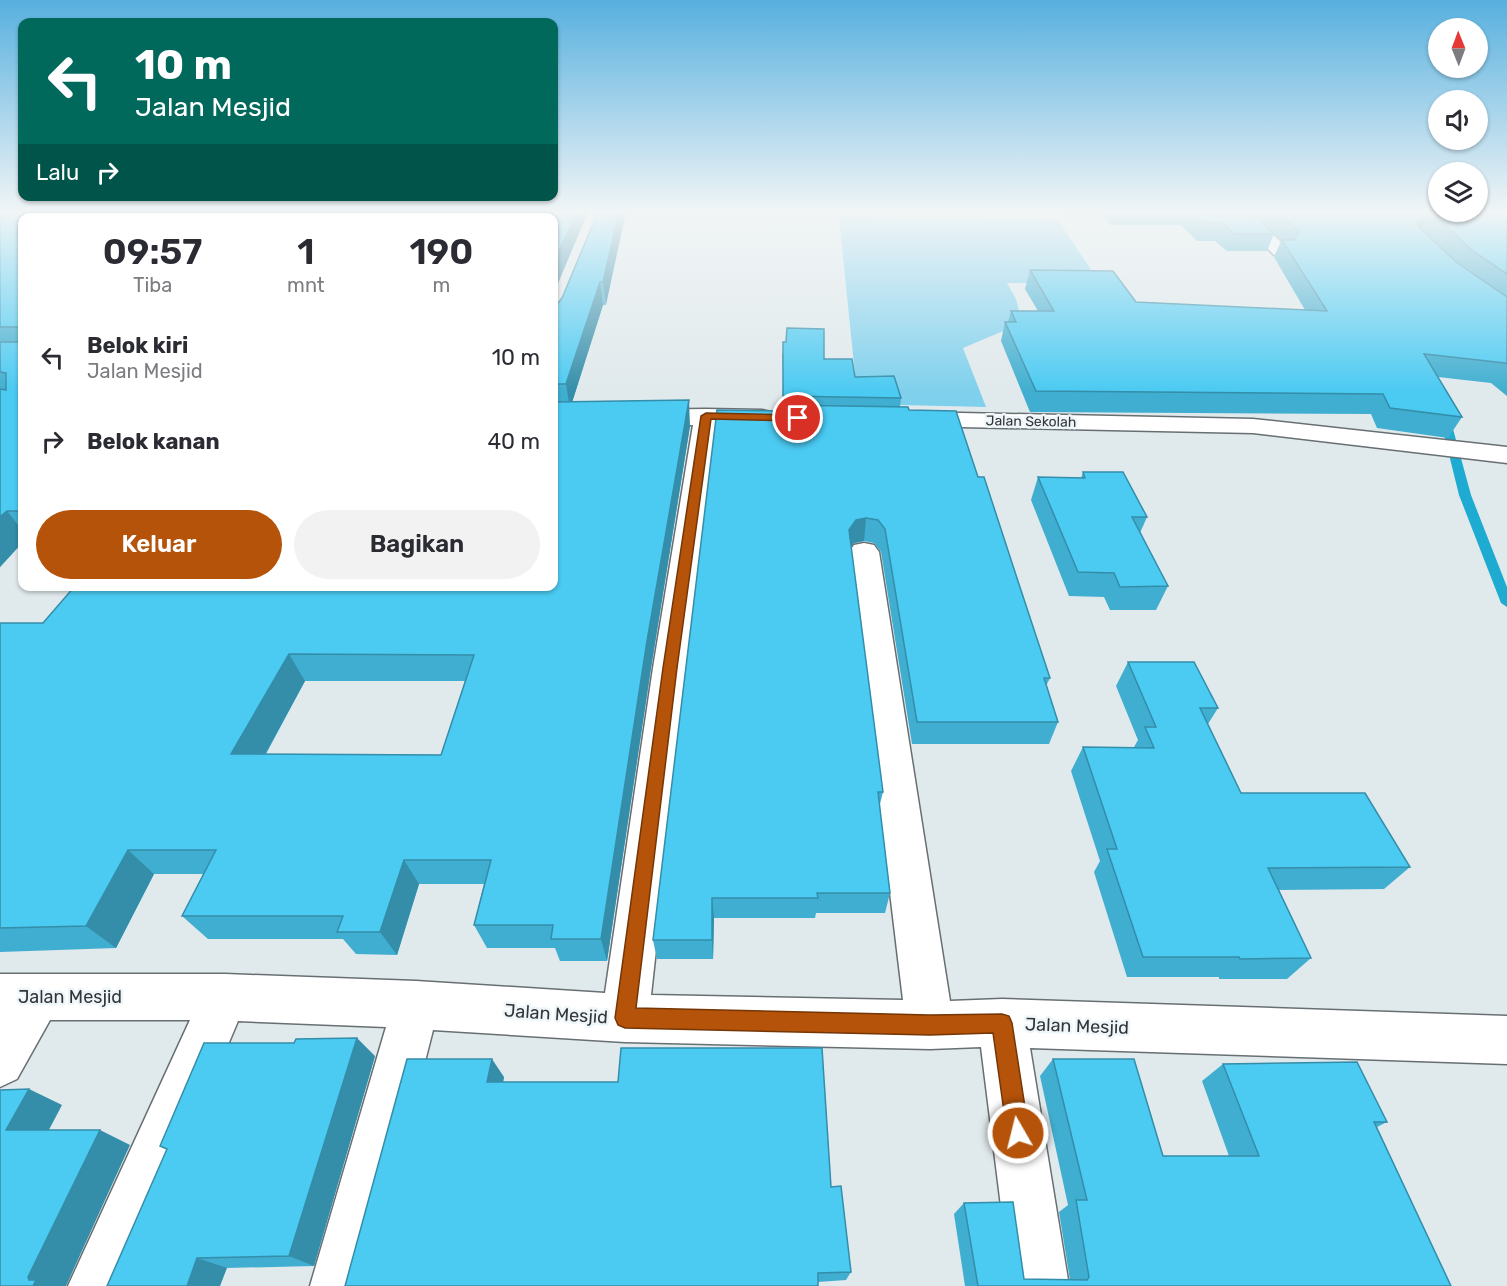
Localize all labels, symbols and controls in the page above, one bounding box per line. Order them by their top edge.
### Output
north arrow [1428,18,1488,78]
map controls [1428,18,1488,222]
text: 10 m [135,40,232,90]
icon: left [36,42,114,120]
button: sound [1428,90,1488,150]
text: Jalan Mesjid [135,91,291,123]
icon: right [91,156,124,189]
text: Lalu [36,159,79,186]
button: layers [1428,162,1488,222]
text: 09:57 [103,230,202,273]
text: 1 [297,230,315,273]
text: 190 [409,230,473,273]
text: Tiba [133,273,172,297]
text: mnt [287,273,325,297]
text: m [432,273,450,297]
text: Belok kiri [87,332,188,359]
icon: left [36,341,69,374]
text: 10 m [492,344,540,371]
text: Jalan Mesjid [87,359,203,383]
pin [772,392,823,443]
icon: arrive [781,401,814,434]
street label: Jalan Sekolah [985,412,1076,431]
icon: right [36,425,69,458]
text: Belok kanan [87,428,220,455]
text: 40 m [487,428,540,455]
button: Keluar [36,510,282,579]
button: Bagikan [294,510,540,579]
street label: Jalan Mesjid [18,986,122,1008]
street label: Jalan Mesjid [503,999,609,1029]
street label: Jalan Mesjid [1025,1013,1129,1039]
position arrow [986,1101,1050,1165]

